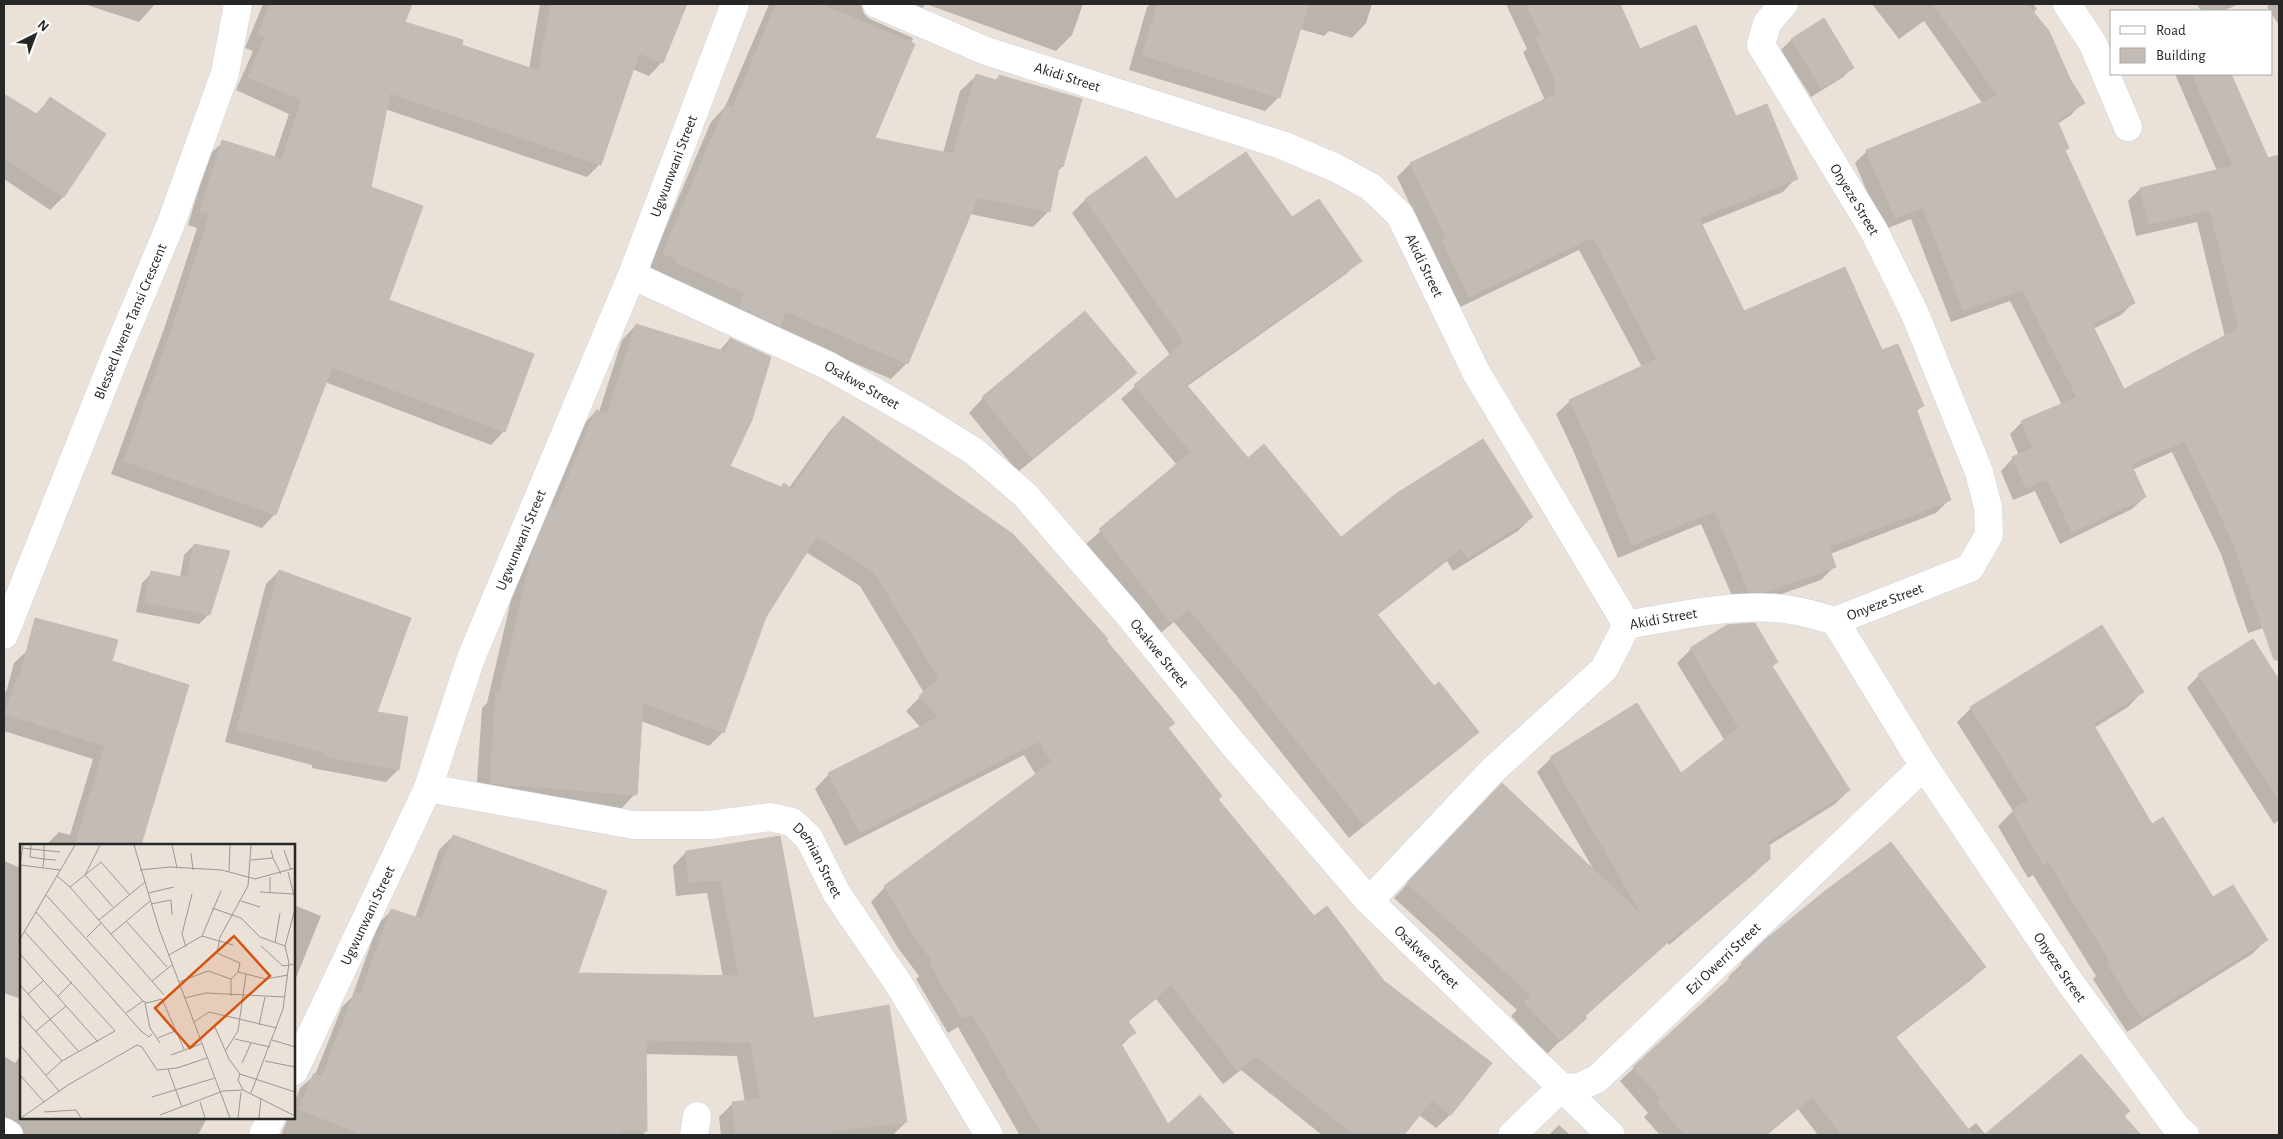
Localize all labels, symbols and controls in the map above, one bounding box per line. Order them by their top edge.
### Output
north arrow [10,10,60,60]
legend [2110,10,2273,75]
text: N [35,18,51,35]
text: Road [2156,23,2186,38]
text: Building [2156,48,2206,63]
street label: Akidi Street [1032,59,1102,94]
street label: Ugwunwani Street [647,113,700,219]
street label: Onyeze Street [1827,161,1882,238]
street label: Akidi Street [1403,231,1446,300]
street label: Blessed Iwene Tansi Crescent [91,241,169,401]
street label: Osakwe Street [822,358,902,412]
street label: Ugwunwani Street [493,487,548,593]
street label: Onyeze Street [1845,580,1926,623]
street label: Akidi Street [1628,605,1698,632]
street label: Osakwe Street [1127,616,1192,690]
street label: Demian Street [790,819,845,901]
inset map [20,844,295,1119]
street label: Ugwunwani Street [338,863,398,967]
street label: Ezi Owerri Street [1683,919,1763,997]
street label: Osakwe Street [1392,922,1462,991]
street label: Onyeze Street [2031,929,2089,1005]

